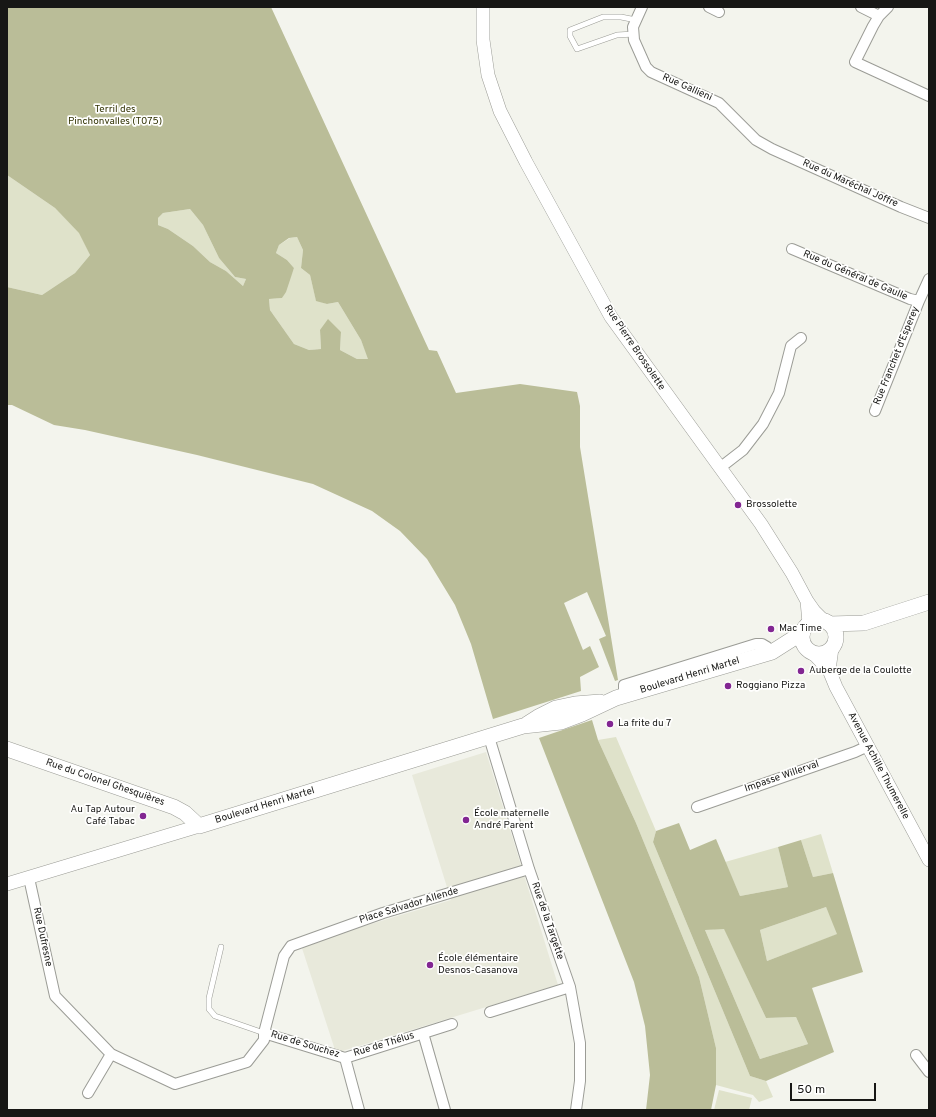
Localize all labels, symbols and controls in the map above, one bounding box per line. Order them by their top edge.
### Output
street label: Rue Gallieni [660,72,714,104]
park label: Terril des Pinchonvalles (T075) [68,104,162,128]
street label: Rue du Maréchal Joffre [800,158,900,210]
street label: Rue du Général de Gaulle [801,249,909,303]
street label: Rue Pierre Brossolette [601,303,667,393]
street label: Rue Franchet d'Esperey [872,305,922,407]
place label: Brossolette [746,499,797,511]
marker: Brossolette [733,500,743,510]
place label: Mac Time [779,623,822,635]
marker: Mac Time [766,624,776,634]
street label: Boulevard Henri Martel [639,655,741,697]
place label: Auberge de la Coulotte [809,665,912,677]
marker: Auberge de la Coulotte [796,666,806,676]
place label: Roggiano Pizza [736,680,805,692]
marker: Roggiano Pizza [723,681,733,691]
street label: Avenue Achille Thumerelle [845,710,911,822]
place label: La frite du 7 [618,718,671,730]
marker: La frite du 7 [605,719,615,729]
street label: Rue du Colonel Ghesquières [44,757,166,809]
street label: Impasse Willerval [743,759,821,795]
street label: Boulevard Henri Martel [214,785,316,827]
place label: Au Tap Autour Café Tabac [70,804,135,828]
place label: École maternelle André Parent [474,808,549,832]
marker: Au Tap Autour Café Tabac [138,811,148,821]
marker: École maternelle André Parent [461,815,471,825]
street label: Rue de la Targette [528,881,566,961]
street label: Place Salvador Allende [358,885,460,927]
street label: Rue Dufresne [30,906,54,968]
place label: École élémentaire Desnos-Casanova [438,953,518,976]
marker: École élémentaire Desnos-Casanova [425,960,435,970]
street label: Rue de Souchez [269,1029,341,1061]
street label: Rue de Thélus [352,1030,416,1060]
scale bar [792,1075,878,1101]
text: 50 m [797,1082,825,1098]

